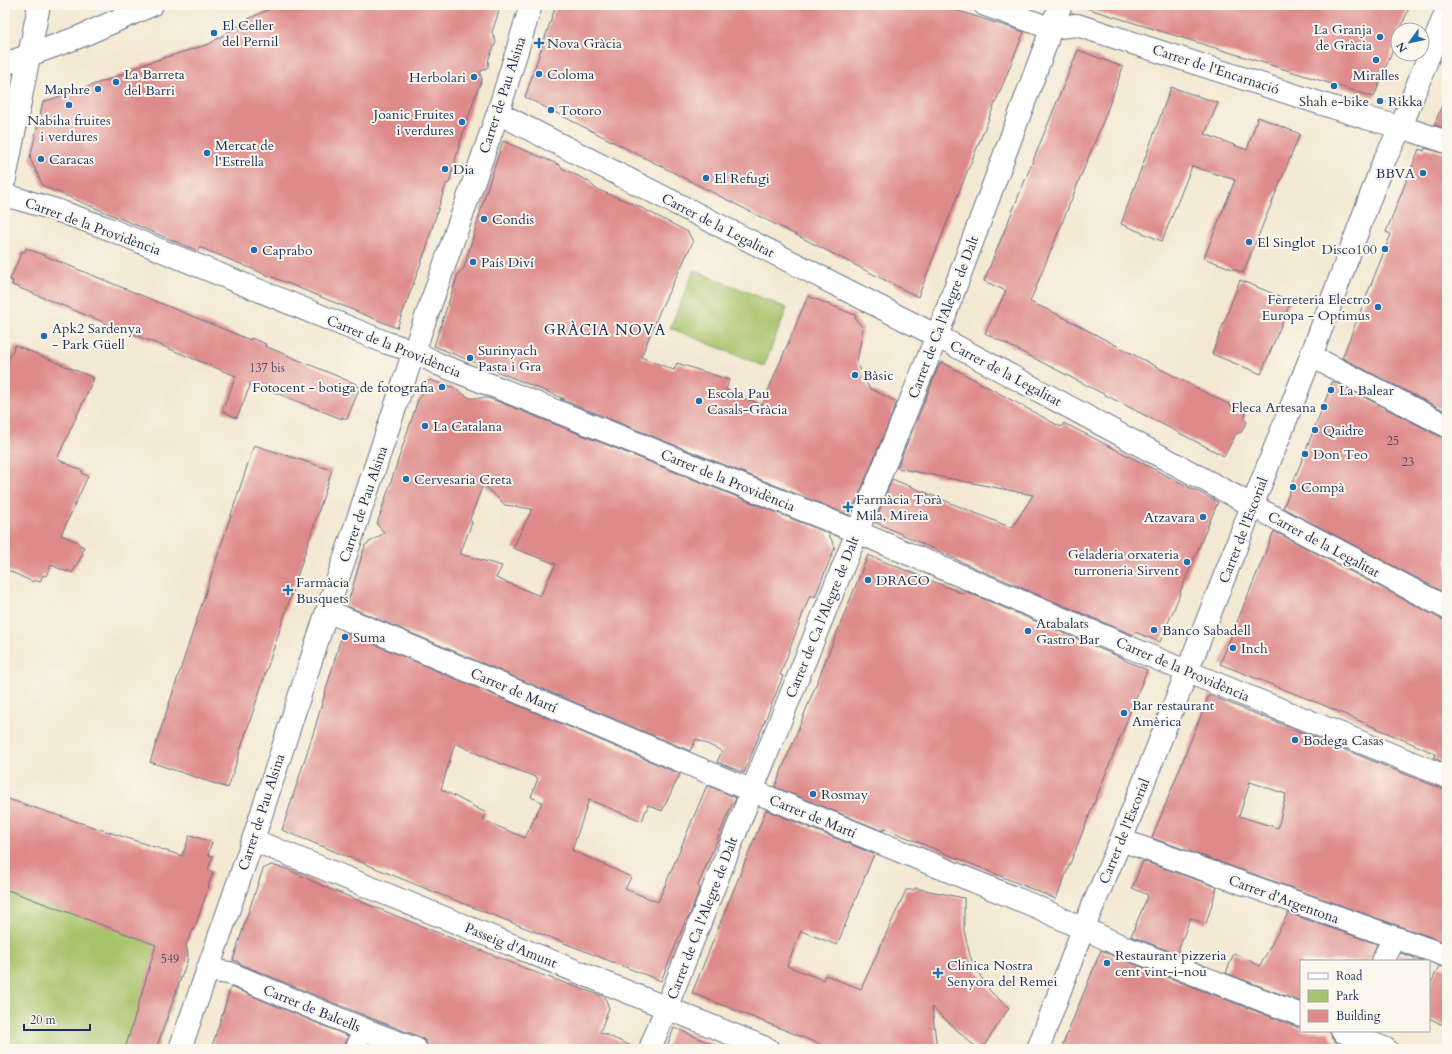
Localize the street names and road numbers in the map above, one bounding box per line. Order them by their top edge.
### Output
street label: Carrer de Pau Alsina [475,34,530,156]
street label: Carrer de l'Encarnació [1150,40,1282,99]
street label: Carrer de la Legalitat [658,189,778,262]
street label: Carrer de la Providència [22,193,163,260]
street label: Carrer de Ca l'Alegre de Dalt [904,233,984,401]
street label: Carrer de la Providència [324,311,464,382]
street label: Carrer de la Legalitat [946,336,1066,411]
street label: Carrer de Pau Alsina [335,444,392,565]
street label: Carrer de la Providència [658,445,798,516]
street label: Carrer de l'Escorial [1214,474,1273,586]
street label: Carrer de la Legalitat [1264,507,1384,582]
street label: Carrer de Ca l'Alegre de Dalt [781,533,864,701]
street label: Carrer de la Providència [1113,633,1252,706]
street label: Carrer de Martí [468,664,560,717]
street label: Carrer de Pau Alsina [234,751,289,873]
street label: Carrer de l'Escorial [1095,775,1154,887]
street label: Carrer de Martí [766,790,859,843]
street label: Carrer de Ca l'Alegre de Dalt [663,834,743,1002]
street label: Carrer d'Argentona [1226,871,1342,928]
street label: Passeig d'Amunt [462,918,560,973]
street label: Carrer de Balcells [260,980,364,1037]

